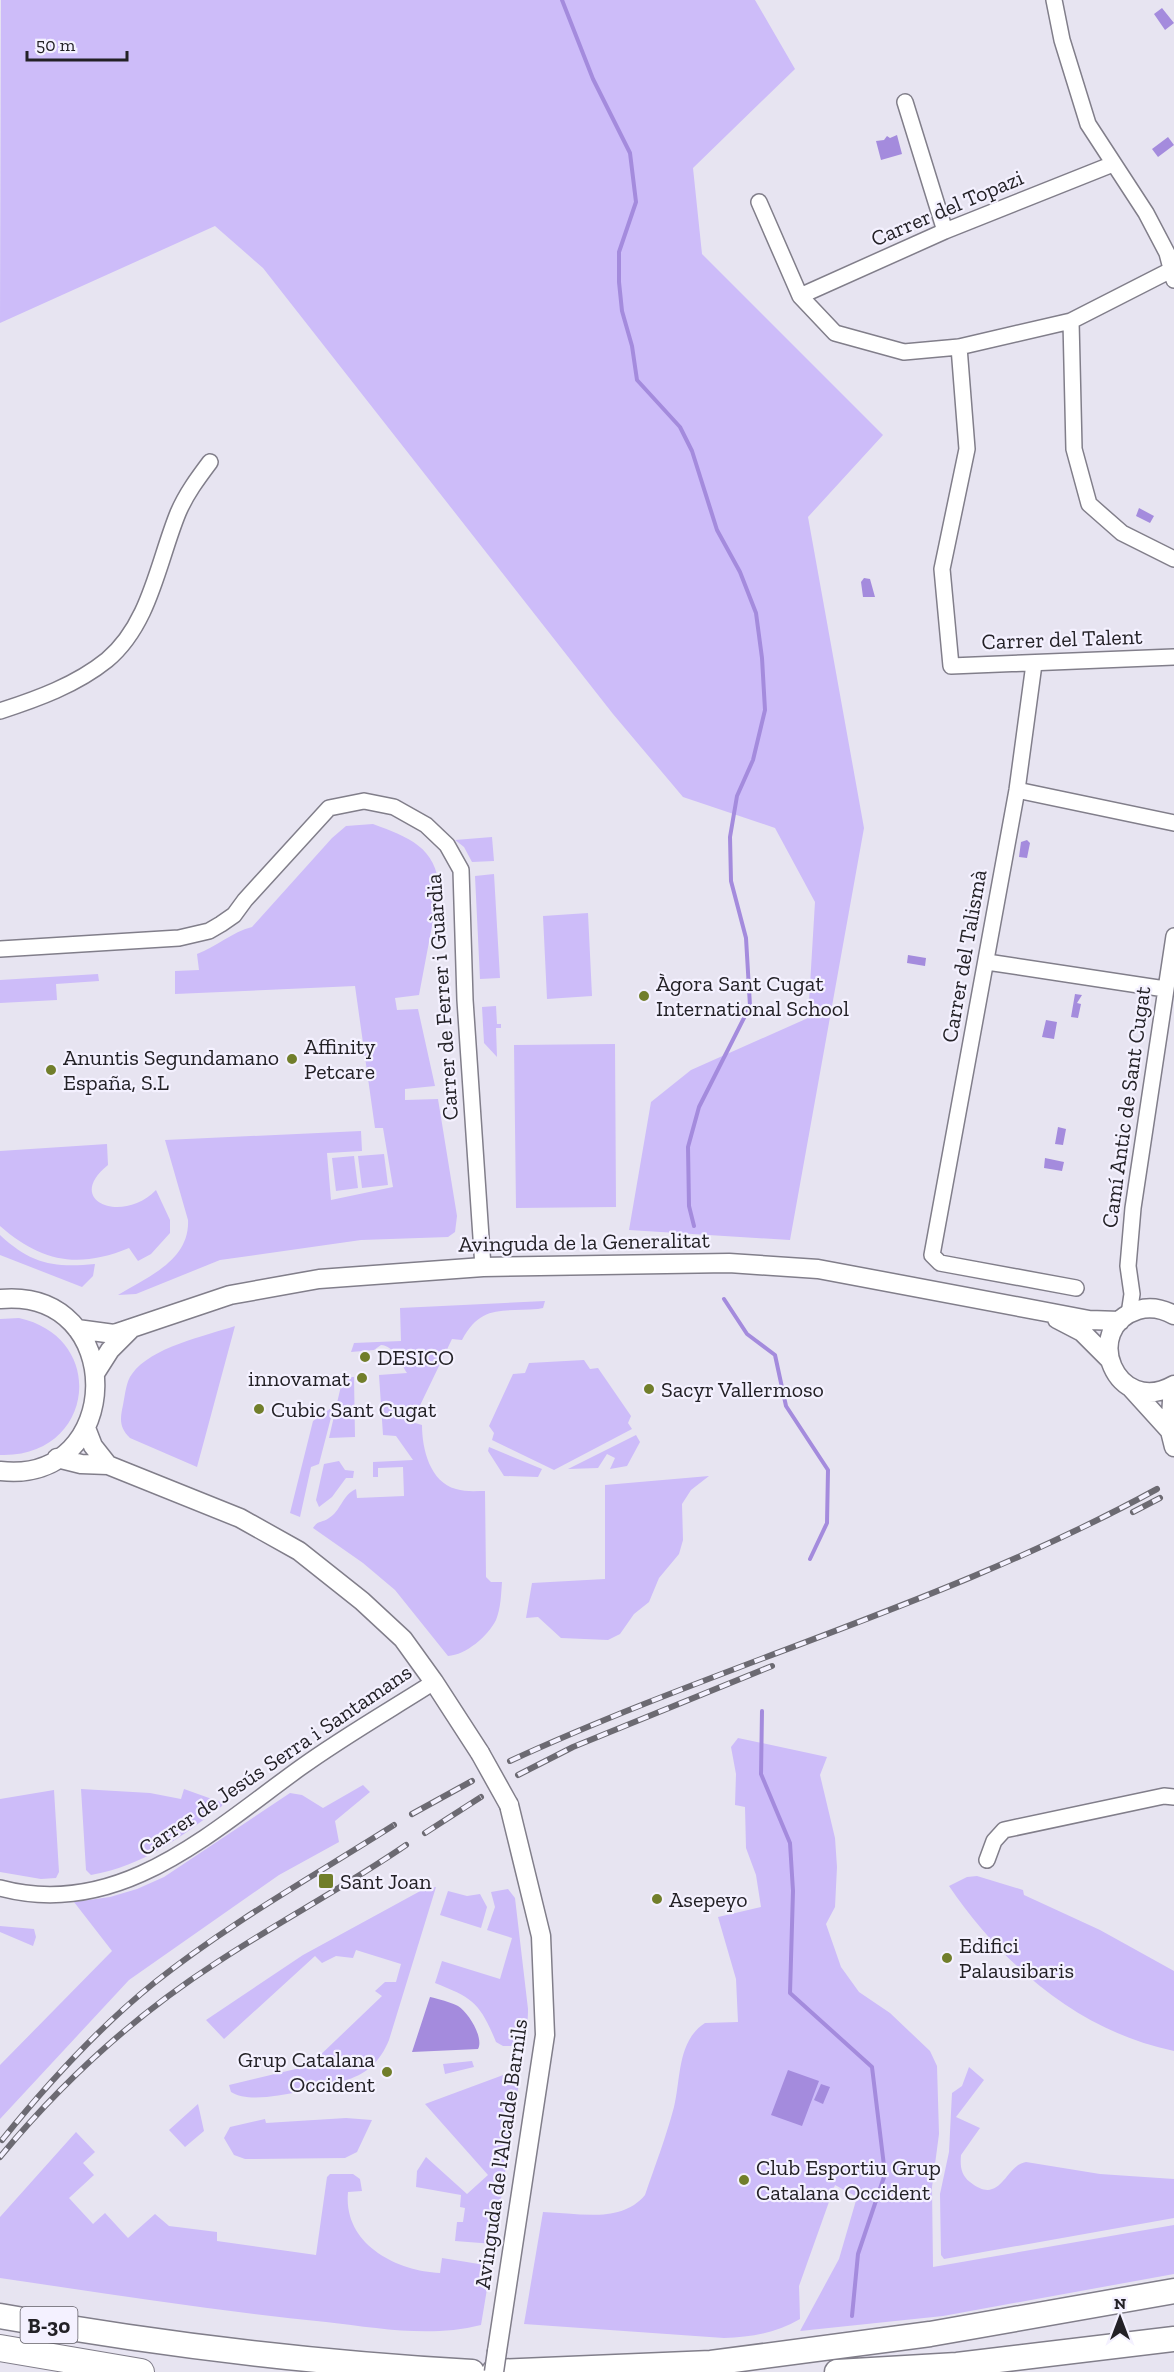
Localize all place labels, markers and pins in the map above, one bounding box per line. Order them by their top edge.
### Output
place label: Àgora Sant Cugat International School [656,970,849,1022]
marker: Àgora Sant Cugat International School [637,989,651,1003]
place label: Affinity Petcare [304,1033,376,1085]
place label: Anuntis Segundamano España, S.L [63,1044,279,1096]
marker: Affinity Petcare [285,1052,299,1066]
marker: Anuntis Segundamano España, S.L [44,1063,58,1077]
place label: DESICO [377,1344,454,1371]
marker: DESICO [358,1350,372,1364]
place label: innovamat [248,1365,351,1392]
marker: innovamat [355,1371,369,1385]
place label: Sacyr Vallermoso [661,1376,824,1403]
marker: Sacyr Vallermoso [642,1382,656,1396]
place label: Cubic Sant Cugat [271,1396,437,1423]
marker: Cubic Sant Cugat [252,1402,266,1416]
place label: Sant Joan [340,1868,432,1895]
marker: Sant Joan [317,1872,335,1890]
place label: Asepeyo [669,1886,748,1913]
marker: Asepeyo [650,1892,664,1906]
place label: Edifici Palausibaris [959,1932,1074,1984]
marker: Edifici Palausibaris [940,1951,954,1965]
place label: Grup Catalana Occident [238,2046,376,2098]
marker: Grup Catalana Occident [380,2065,394,2079]
place label: Club Esportiu Grup Catalana Occident [756,2154,941,2206]
marker: Club Esportiu Grup Catalana Occident [737,2173,751,2187]

